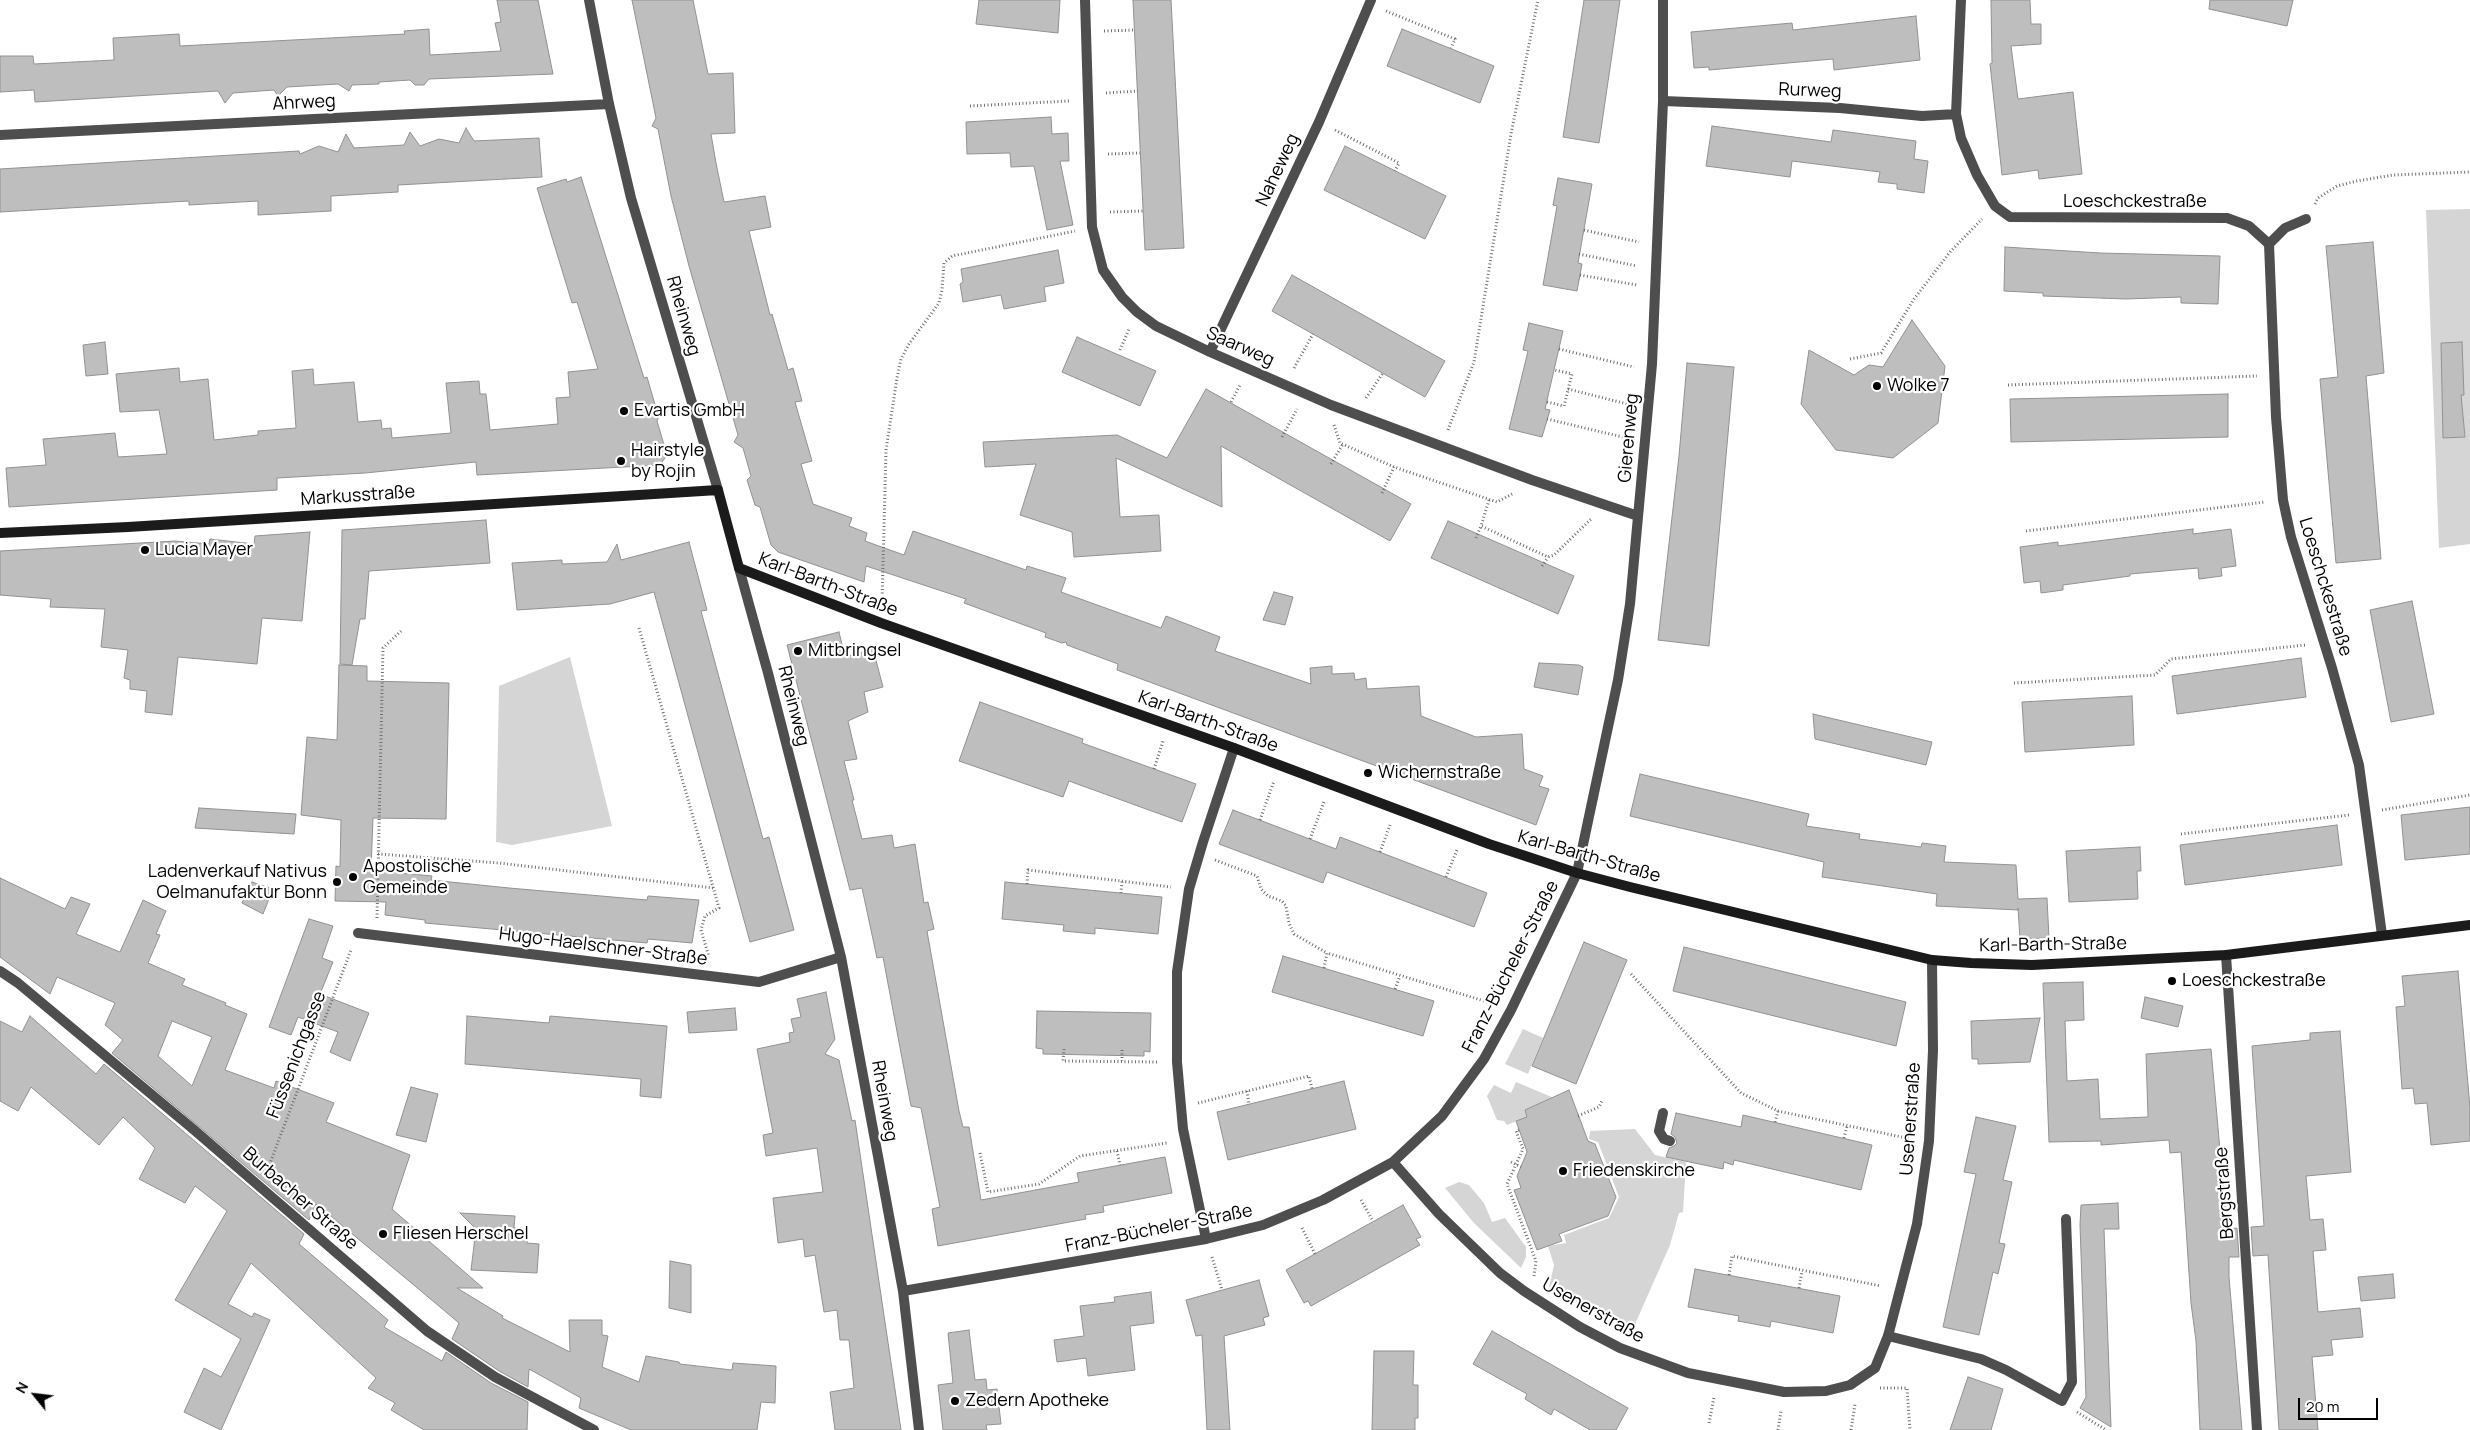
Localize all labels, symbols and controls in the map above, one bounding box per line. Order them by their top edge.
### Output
street label: Rurweg [1778,79,1842,103]
street label: Ahrweg [272,91,336,115]
street label: Naheweg [1252,130,1304,210]
street label: Loeschckestraße [2063,191,2207,213]
street label: Rheinweg [661,274,705,358]
street label: Saarweg [1203,322,1277,372]
place label: Wolke 7 [1887,375,1950,397]
marker: Wolke 7 [1871,380,1883,392]
street label: Gierenweg [1614,393,1644,483]
place label: Evartis GmbH [634,400,745,422]
marker: Evartis GmbH [618,405,630,417]
place label: Hairstyle by Rojin [631,440,704,482]
marker: Hairstyle by Rojin [615,455,627,467]
street label: Markusstraße [300,481,416,511]
street label: Loeschckestraße [2294,515,2356,659]
place label: Lucia Mayer [155,539,253,561]
marker: Lucia Mayer [139,544,151,556]
street label: Karl-Barth-Straße [755,548,901,622]
place label: Mitbringsel [808,640,901,662]
marker: Mitbringsel [792,645,804,657]
street label: Rheinweg [773,664,813,748]
street label: Karl-Barth-Straße [1135,687,1281,757]
place label: Wichernstraße [1378,762,1501,784]
marker: Wichernstraße [1362,767,1374,779]
street label: Karl-Barth-Straße [1515,826,1663,888]
place label: Apostolische Gemeinde [363,856,472,899]
place label: Ladenverkauf Nativus Oelmanufaktur Bonn [148,861,327,904]
marker: Apostolische Gemeinde [347,871,359,883]
marker: Ladenverkauf Nativus Oelmanufaktur Bonn [331,876,343,888]
street label: Franz-Bücheler-Straße [1458,877,1564,1057]
street label: Hugo-Haelschner-Straße [497,923,709,971]
street label: Karl-Barth-Straße [1979,933,2127,957]
place label: Loeschckestraße [2182,970,2326,992]
marker: Loeschckestraße [2166,975,2178,987]
street label: Füssenichgasse [263,988,331,1122]
street label: Rheinweg [866,1059,902,1143]
street label: Usenerstraße [1896,1062,1926,1176]
street label: Burbacher Straße [238,1143,362,1255]
street label: Bergstraße [2211,1146,2239,1240]
place label: Friedenskirche [1573,1160,1695,1182]
marker: Friedenskirche [1557,1165,1569,1177]
street label: Franz-Bücheler-Straße [1063,1200,1255,1258]
place label: Fliesen Herschel [393,1223,529,1245]
marker: Fliesen Herschel [377,1228,389,1240]
street label: Usenerstraße [1538,1274,1648,1348]
north arrow [10,1370,60,1420]
text: N [11,1378,32,1396]
scale bar [2300,1388,2380,1420]
place label: Zedern Apotheke [965,1390,1109,1412]
marker: Zedern Apotheke [949,1395,961,1407]
text: 20 m [2306,1396,2339,1417]

